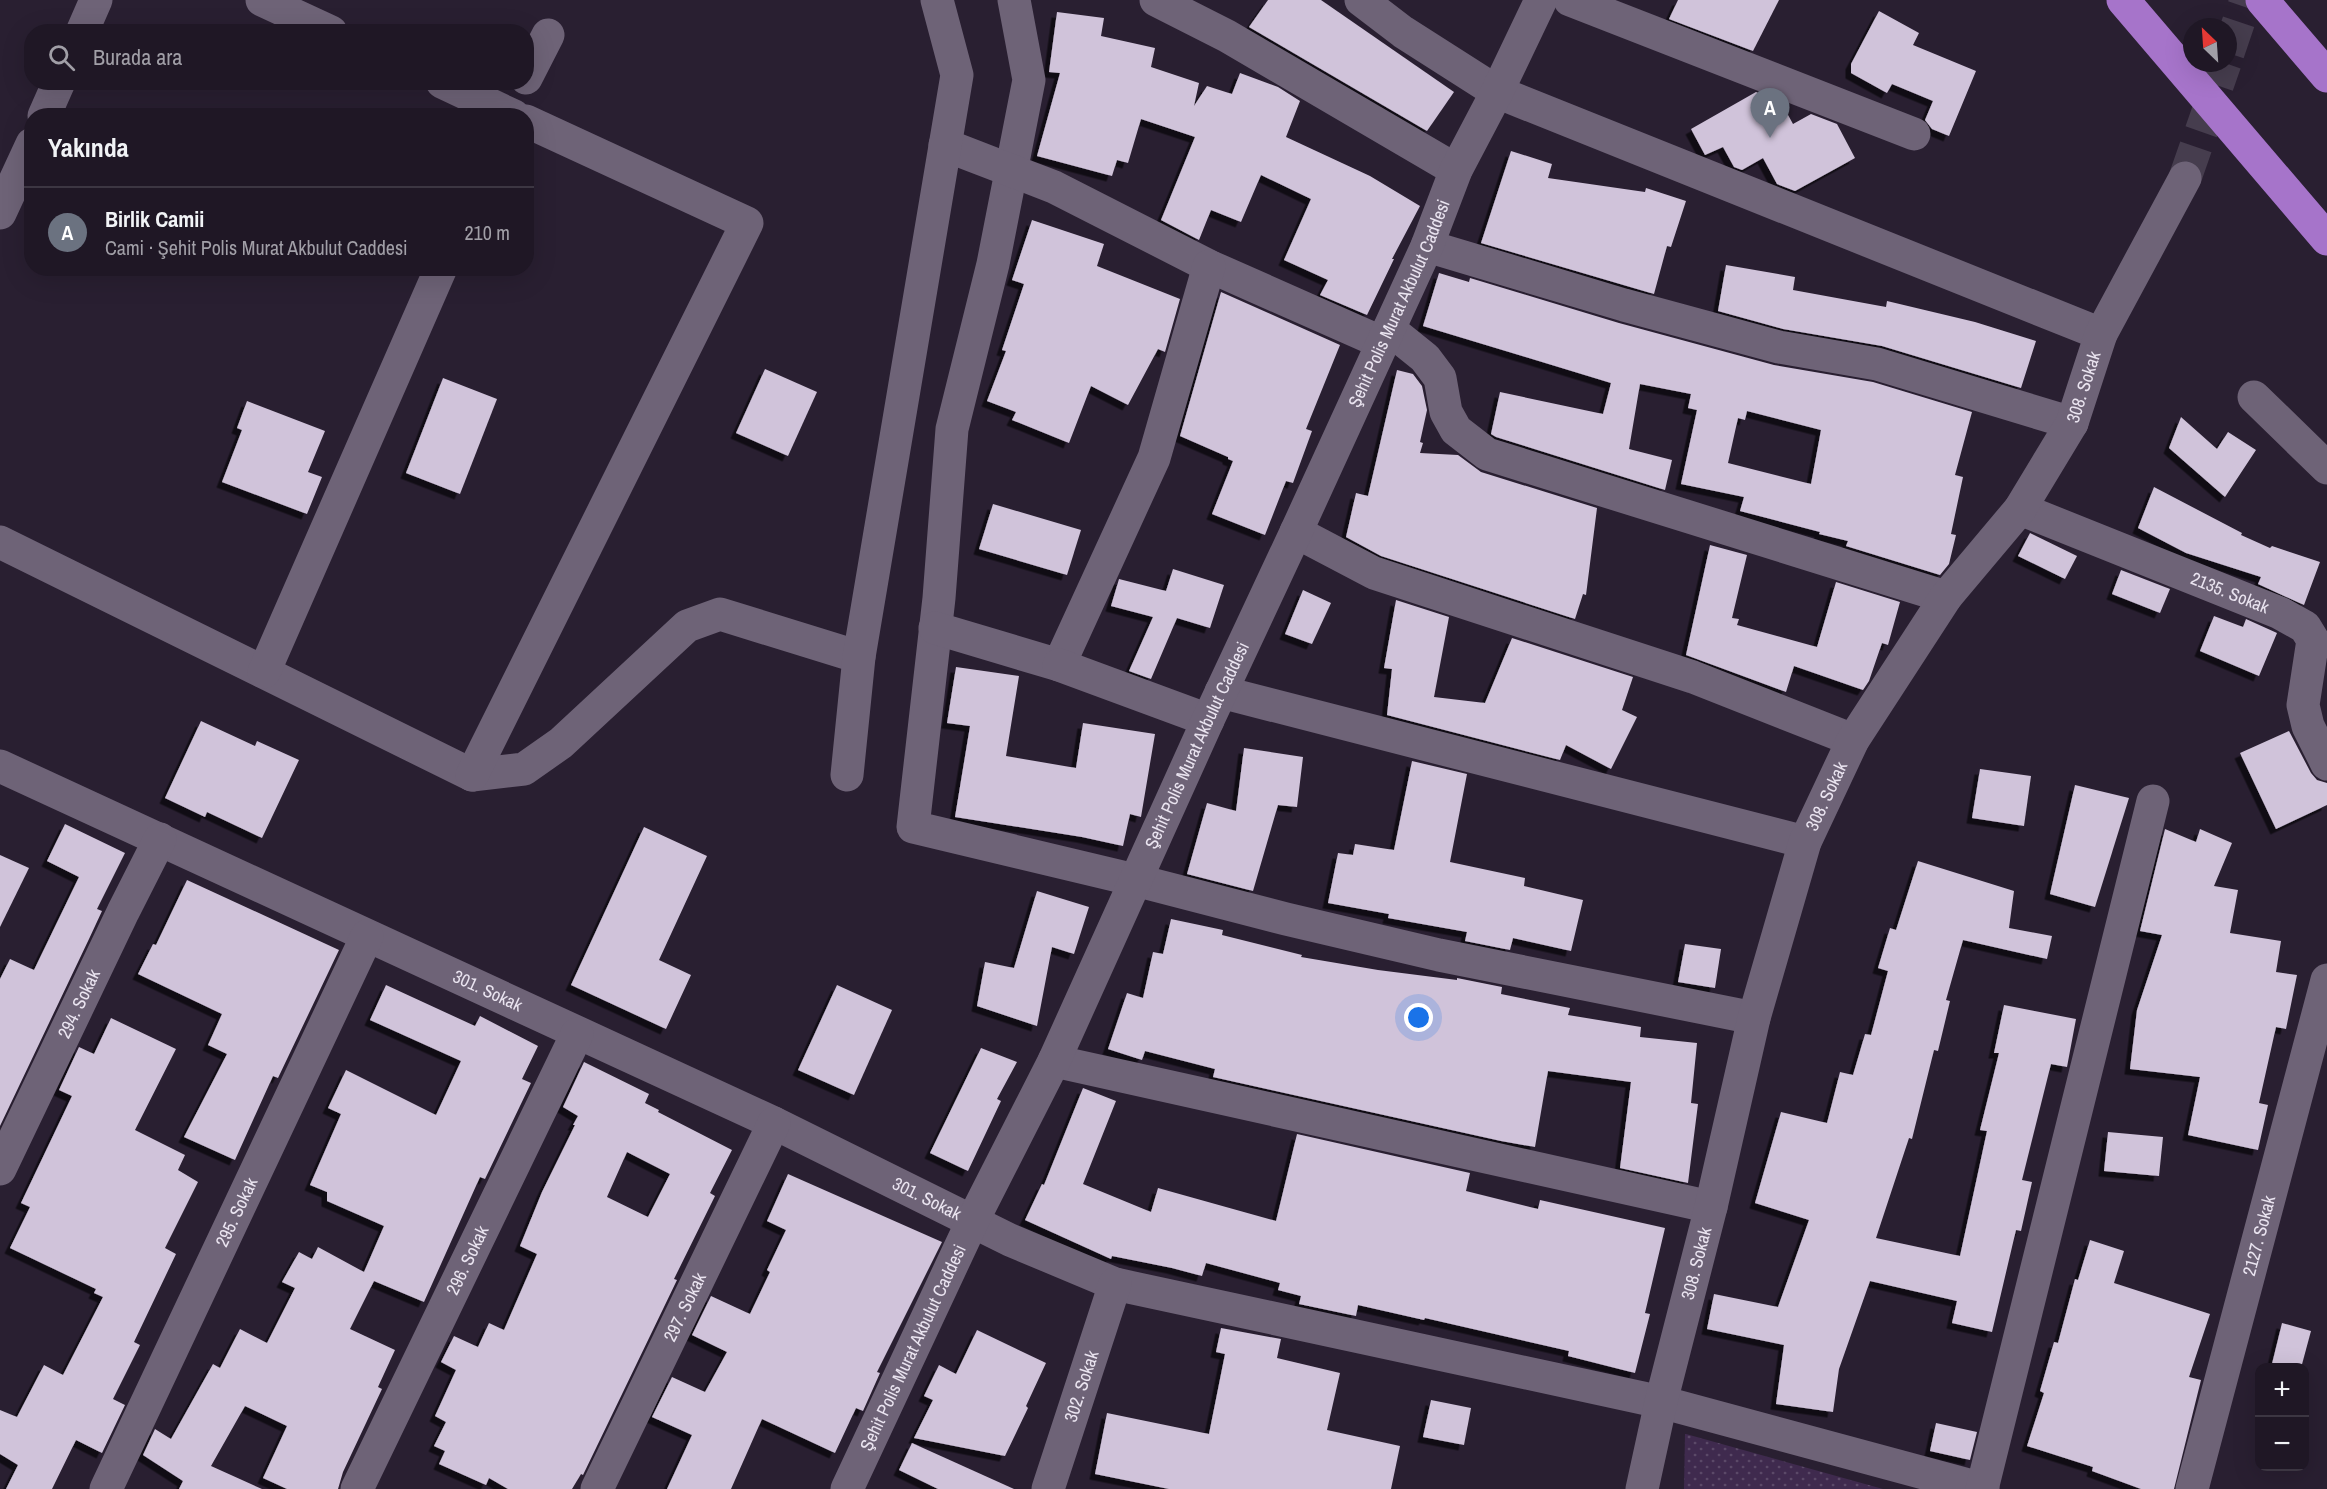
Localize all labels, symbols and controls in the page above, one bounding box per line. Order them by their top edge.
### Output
north arrow [2183,18,2237,72]
search box [24,24,534,90]
icon: search [45,41,78,74]
text: Burada ara [93,42,182,72]
pin: A [1750,88,1790,138]
text: Yakında [48,130,129,165]
street label: Şehit Polis Murat Akbulut Caddesi [1342,196,1456,411]
text: Birlik Camii [105,204,204,234]
text: A [62,219,73,246]
text: 210 m [464,219,510,246]
text: Cami · Şehit Polis Murat Akbulut Caddesi [105,234,408,261]
street label: 308. Sokak [2060,347,2107,426]
street label: 2135. Sokak [2187,566,2273,620]
street label: Şehit Polis Murat Akbulut Caddesi [1138,638,1255,853]
street label: 308. Sokak [1799,757,1853,835]
street label: 294. Sokak [51,964,106,1042]
street label: 301. Sokak [449,964,527,1018]
your location [1404,1003,1433,1032]
street label: 301. Sokak [888,1171,966,1226]
street label: 295. Sokak [209,1173,264,1251]
street label: 2127. Sokak [2236,1192,2281,1279]
street label: 296. Sokak [440,1221,495,1299]
street label: 308. Sokak [1675,1224,1717,1302]
street label: Şehit Polis Murat Akbulut Caddesi [854,1240,972,1455]
street label: 297. Sokak [657,1268,712,1346]
street label: 302. Sokak [1058,1347,1105,1425]
map controls [2255,1363,2309,1471]
button: + [2255,1363,2309,1417]
button: − [2255,1417,2309,1471]

